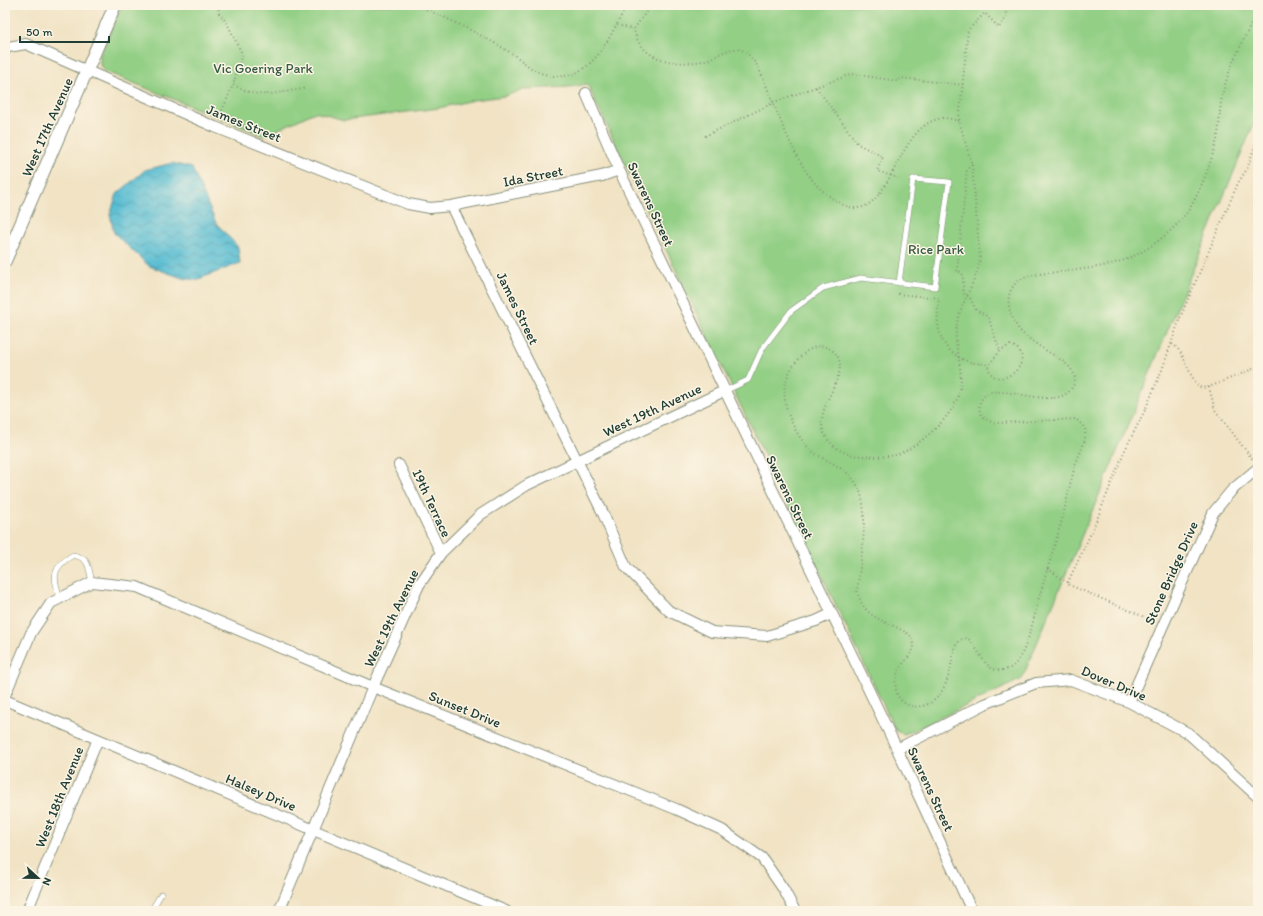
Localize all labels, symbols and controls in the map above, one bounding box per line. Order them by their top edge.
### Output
scale bar [20,18,109,44]
text: 50 m [26,25,52,39]
park label: Vic Goering Park [213,60,314,77]
street label: West 17th Avenue [18,75,77,179]
street label: James Street [204,101,284,146]
street label: Swarens Street [624,159,678,249]
street label: Ida Street [502,162,565,191]
park label: Rice Park [908,241,965,258]
street label: James Street [493,269,543,347]
street label: West 19th Avenue [600,380,705,441]
street label: Swarens Street [762,453,817,542]
street label: 19th Terrace [408,466,455,540]
street label: Stone Bridge Drive [1141,518,1202,628]
street label: West 19th Avenue [360,566,423,670]
street label: Dover Drive [1079,662,1149,705]
street label: Sunset Drive [426,687,504,732]
street label: West 18th Avenue [31,744,88,850]
street label: Swarens Street [904,744,958,834]
street label: Halsey Drive [223,770,299,815]
north arrow [18,858,58,898]
text: N [39,876,54,887]

